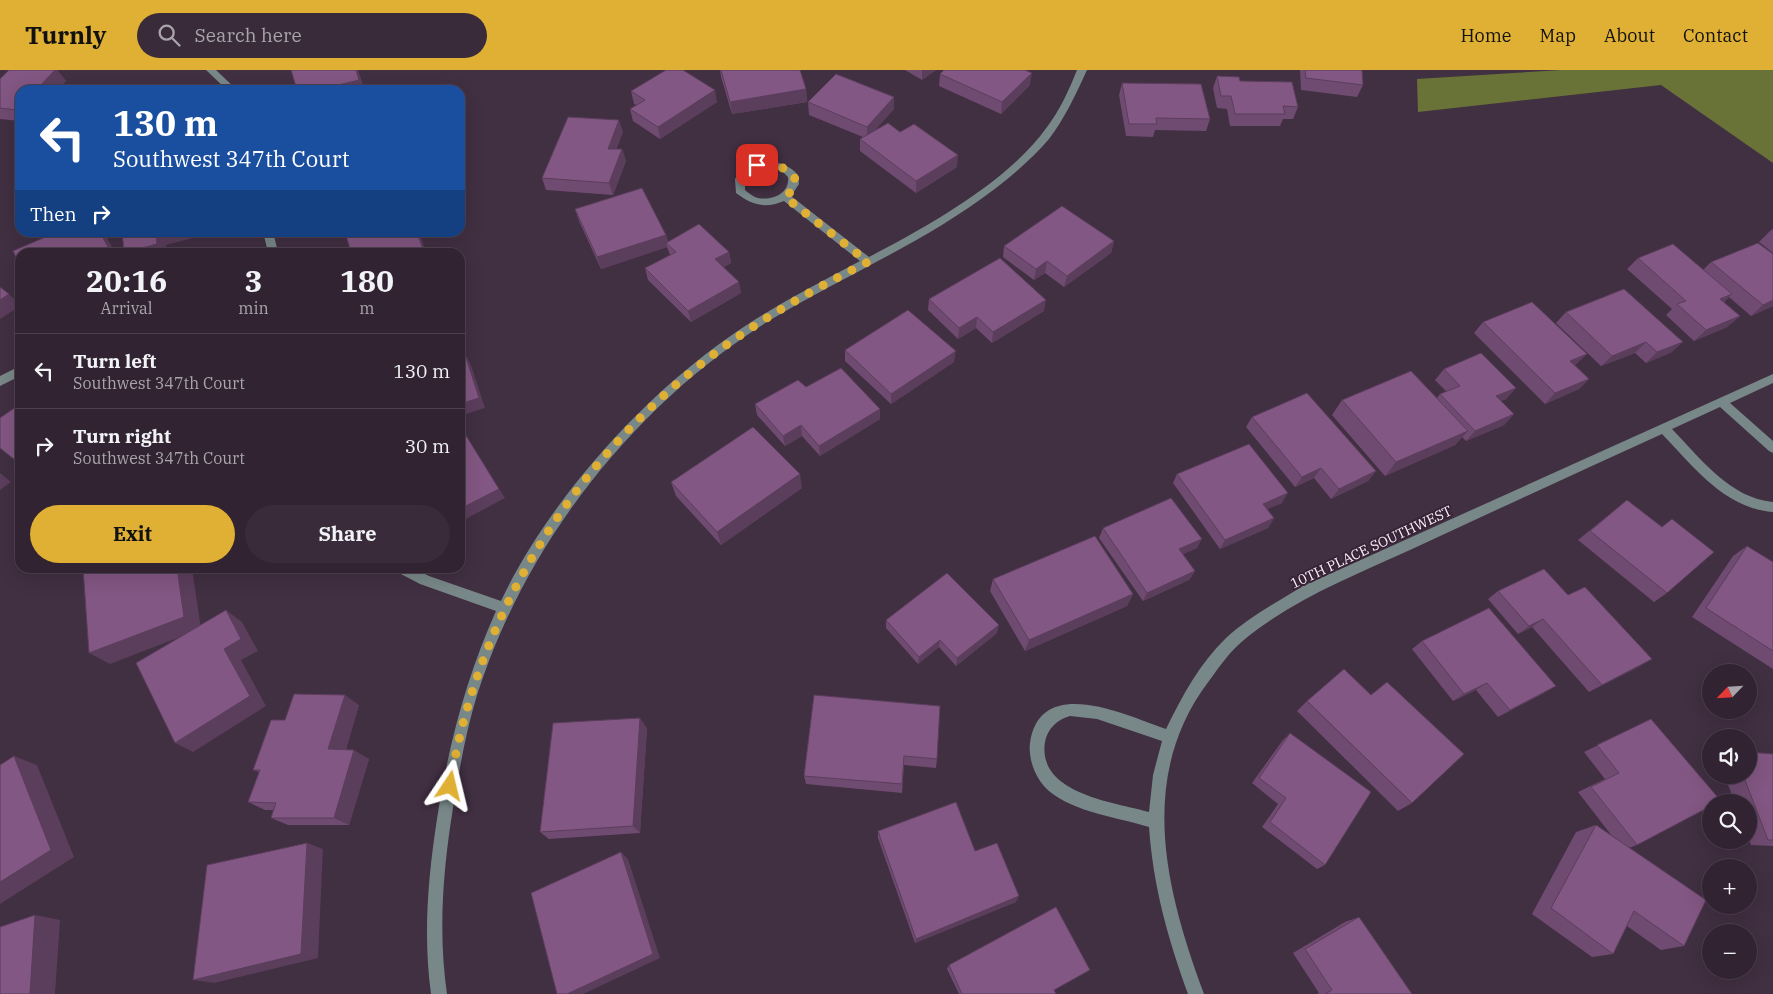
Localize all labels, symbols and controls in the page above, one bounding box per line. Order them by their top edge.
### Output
search box [137,13,487,58]
text: Turnly [25,19,107,51]
icon: search [155,21,183,49]
text: Search here [195,23,302,47]
text: Home [1460,24,1512,47]
text: Map [1540,24,1576,47]
text: About [1604,24,1655,47]
text: Contact [1683,24,1748,47]
text: 130 m [113,100,218,146]
icon: left [30,105,95,170]
text: Southwest 347th Court [113,144,349,173]
pin [736,144,778,186]
icon: arrive [743,151,771,179]
icon: right [87,200,115,228]
text: Then [30,202,77,226]
text: 20:16 [86,261,167,300]
text: 3 [245,261,263,300]
text: 180 [340,261,394,300]
text: Arrival [101,298,153,318]
text: min [238,298,269,318]
text: m [359,298,375,318]
text: Turn left [73,349,156,373]
icon: left [30,357,58,385]
text: 130 m [393,359,450,383]
text: Southwest 347th Court [73,373,245,393]
text: Turn right [73,424,171,448]
icon: right [30,432,58,460]
text: 30 m [405,434,450,458]
text: Southwest 347th Court [73,448,245,468]
street label: 10TH PLACE SOUTHWEST [1287,502,1455,592]
button: Exit [30,505,235,563]
button: Share [245,505,450,563]
north arrow [1702,664,1758,719]
map controls [1702,664,1757,979]
button: sound [1702,729,1757,784]
position arrow [423,759,475,811]
button: search [1702,794,1757,849]
button: + [1702,859,1757,914]
button: − [1702,924,1757,979]

